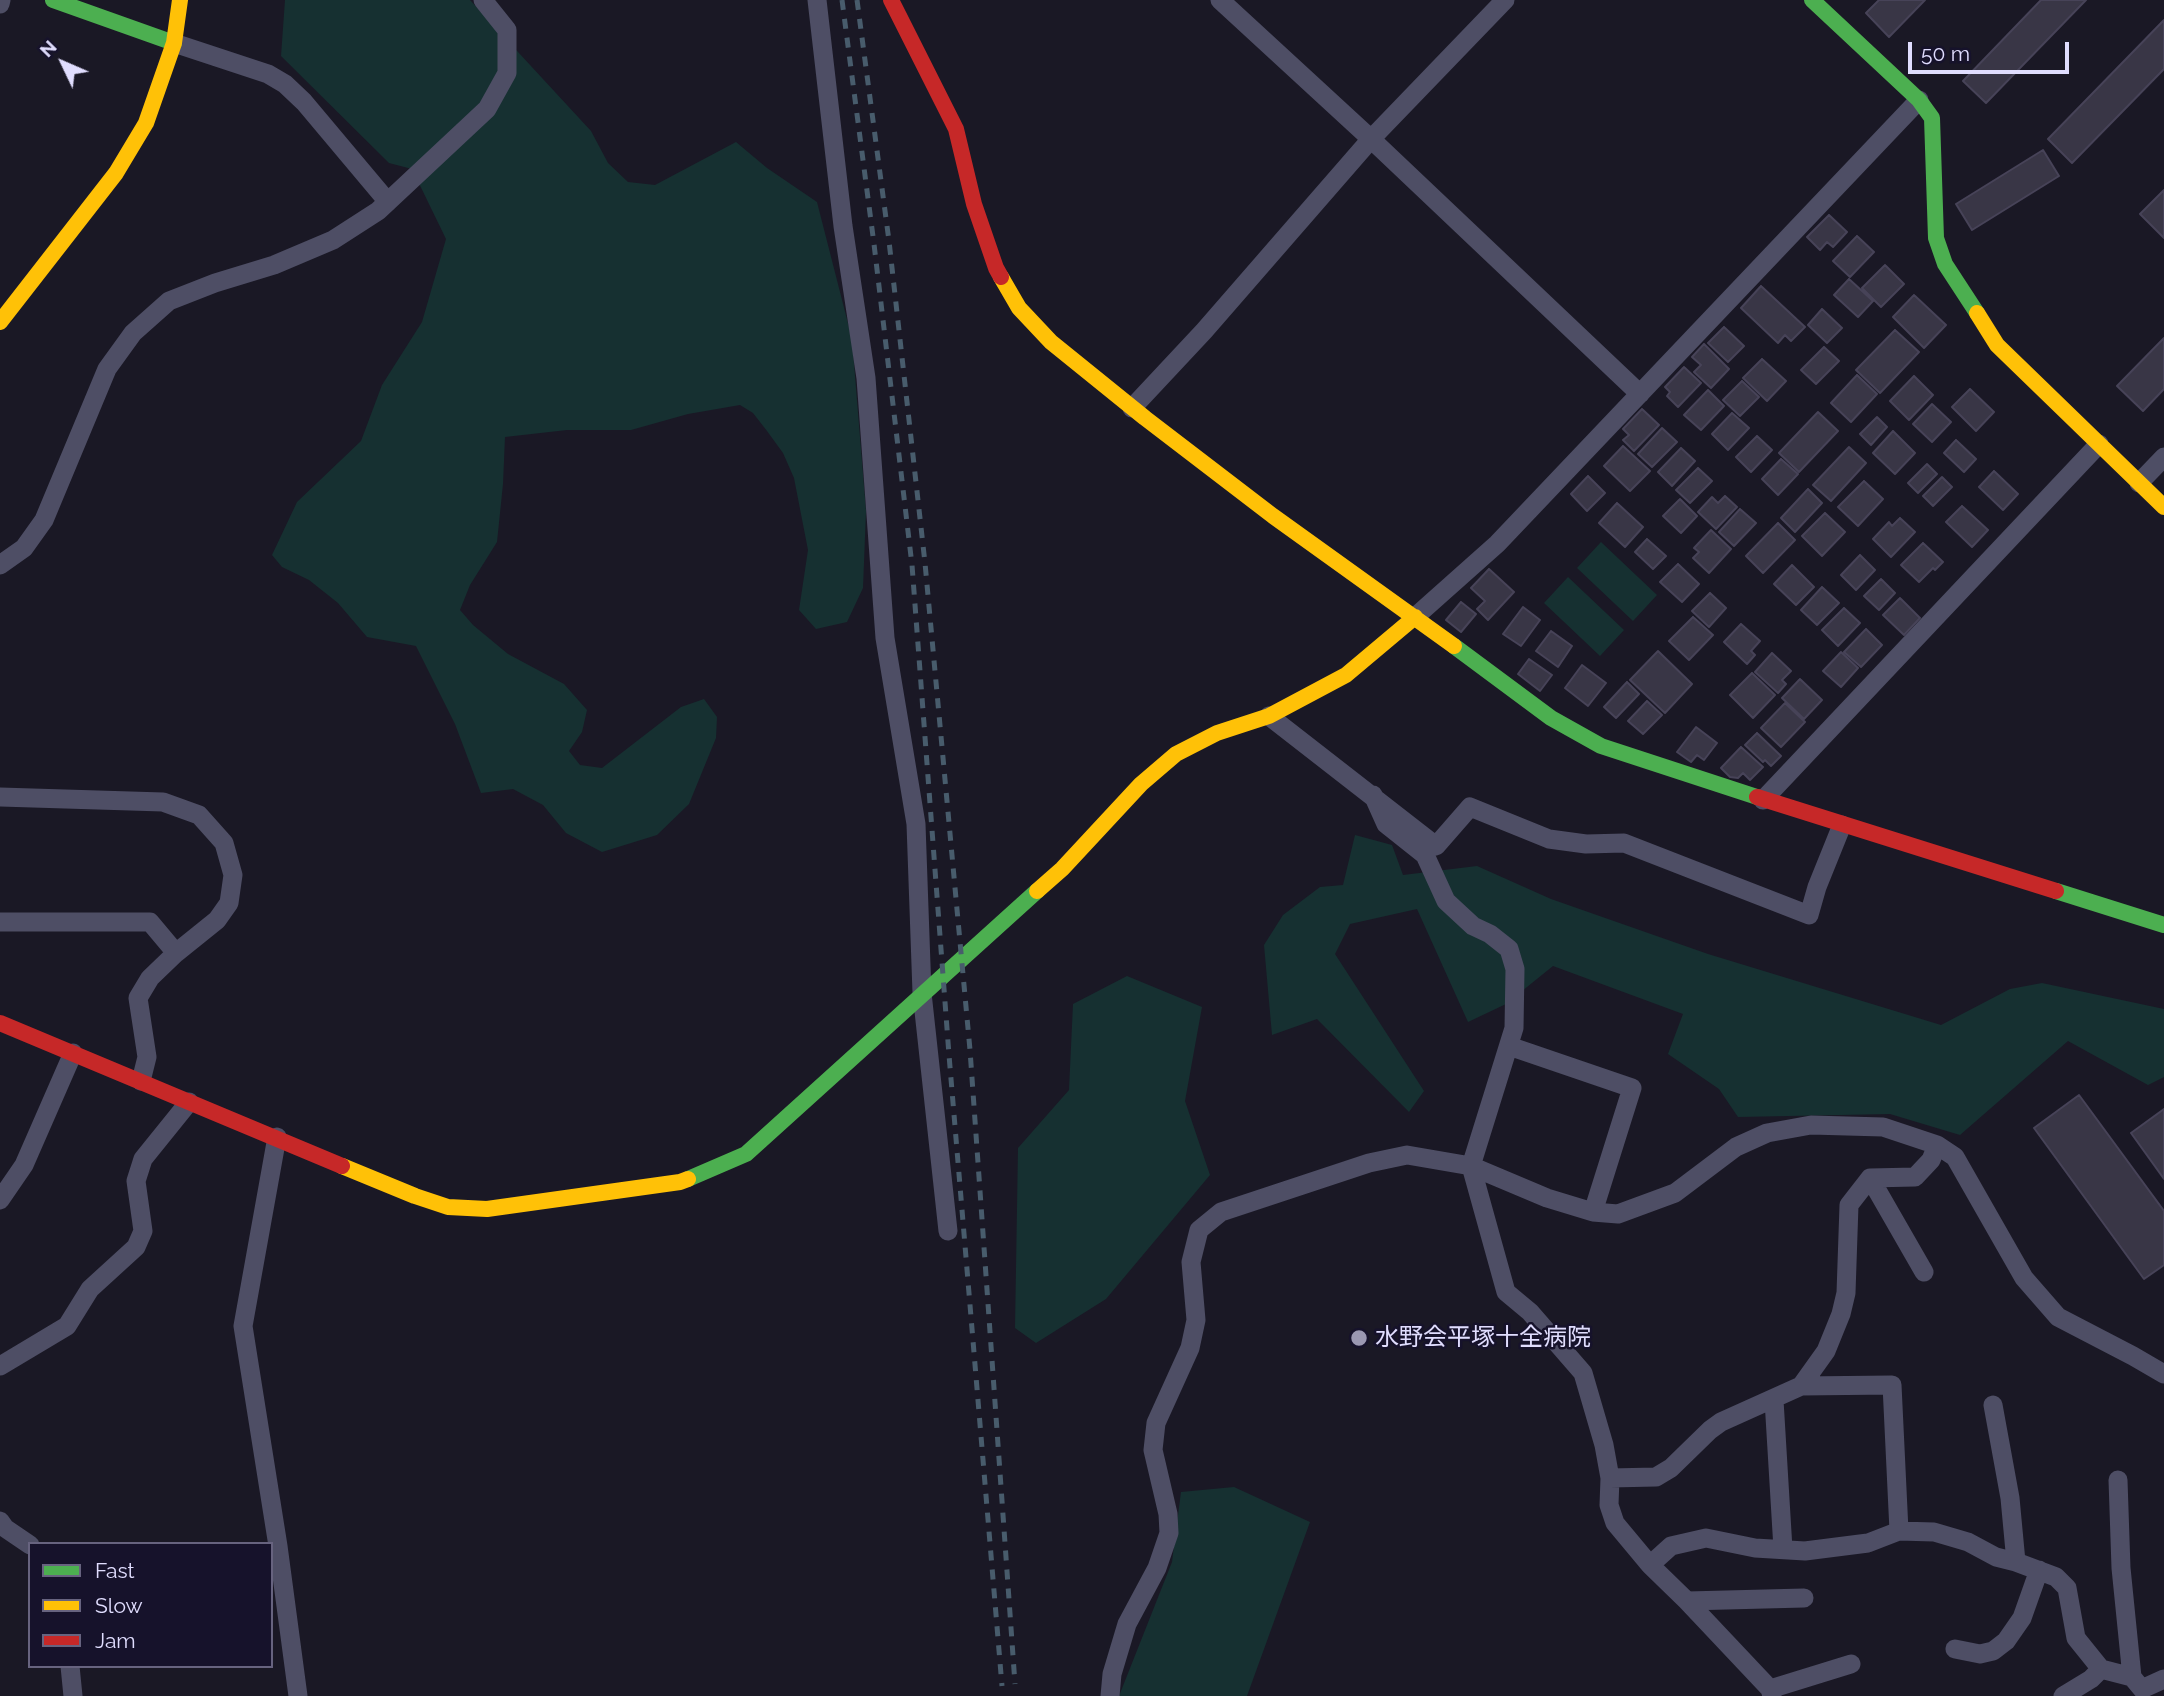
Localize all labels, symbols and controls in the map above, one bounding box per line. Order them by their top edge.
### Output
north arrow [28,28,98,98]
scale bar [1912,28,2073,72]
text: N [35,36,61,61]
text: 50 m [1921,41,1970,66]
place label: 水野会平塚十全病院 [1375,1324,1591,1352]
marker: 水野会平塚十全病院 [1349,1328,1369,1348]
legend [28,1542,273,1668]
text: Fast [95,1558,135,1583]
text: Slow [95,1593,143,1618]
text: Jam [95,1628,136,1653]

